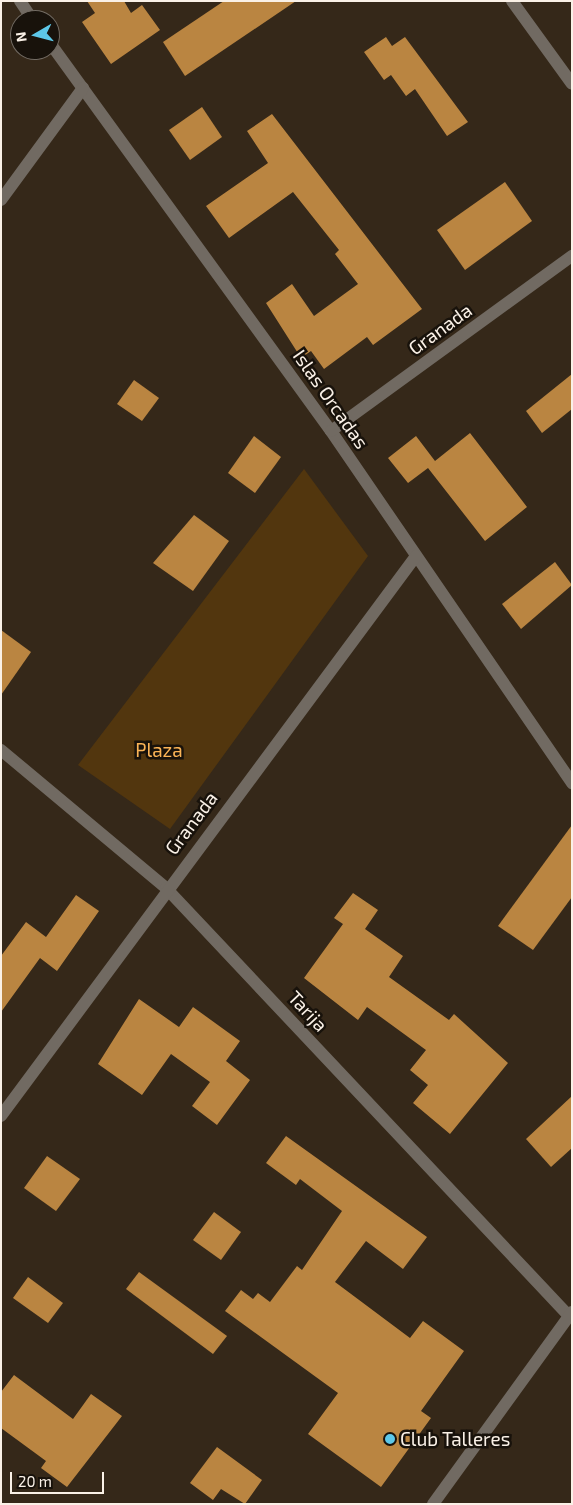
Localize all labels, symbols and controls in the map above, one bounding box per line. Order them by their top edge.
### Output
north arrow [10,10,60,60]
text: N [12,31,30,43]
street label: Granada [404,298,476,360]
street label: Islas Orcadas [289,345,373,453]
park label: Plaza [135,739,183,761]
street label: Granada [160,787,222,859]
street label: Tarija [284,986,332,1036]
place label: Club Talleres [400,1428,511,1450]
marker: Club Talleres [384,1433,396,1445]
scale bar [12,1462,106,1494]
text: 20 m [18,1472,52,1490]

